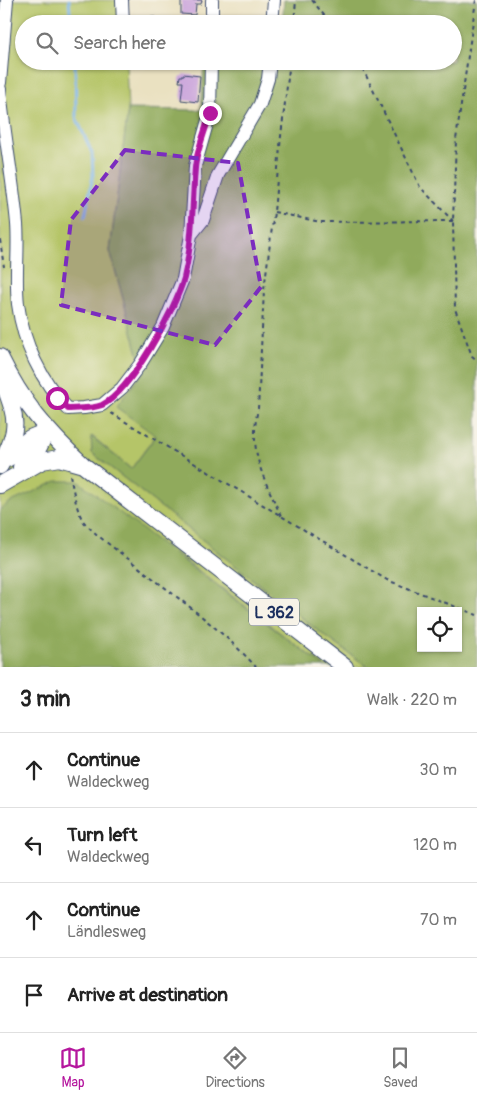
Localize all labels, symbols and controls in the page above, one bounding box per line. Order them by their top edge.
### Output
search box [15,15,462,70]
icon: search [33,29,61,57]
text: Search here [73,31,166,55]
route end [199,102,222,125]
route start [46,387,69,410]
road number: L 362 [249,598,299,626]
map controls [417,607,462,652]
button: locate [417,607,462,652]
text: 3 min [20,686,70,713]
text: Walk · 220 m [367,690,457,710]
text: Continue [67,748,140,772]
icon: ahead [20,756,48,784]
text: 30 m [419,760,457,780]
text: Waldeckweg [67,772,149,792]
text: Turn left [67,823,137,847]
icon: left [20,831,48,859]
text: 120 m [413,835,457,855]
text: Waldeckweg [67,847,149,867]
text: Continue [67,898,140,922]
icon: ahead [20,906,48,934]
text: 70 m [420,910,457,930]
text: Ländlesweg [67,922,146,942]
icon: arrive [20,981,48,1009]
text: Arrive at destination [67,983,228,1007]
tab: Map [59,1044,87,1091]
tab: Directions [205,1044,265,1091]
tab: Saved [383,1044,418,1091]

